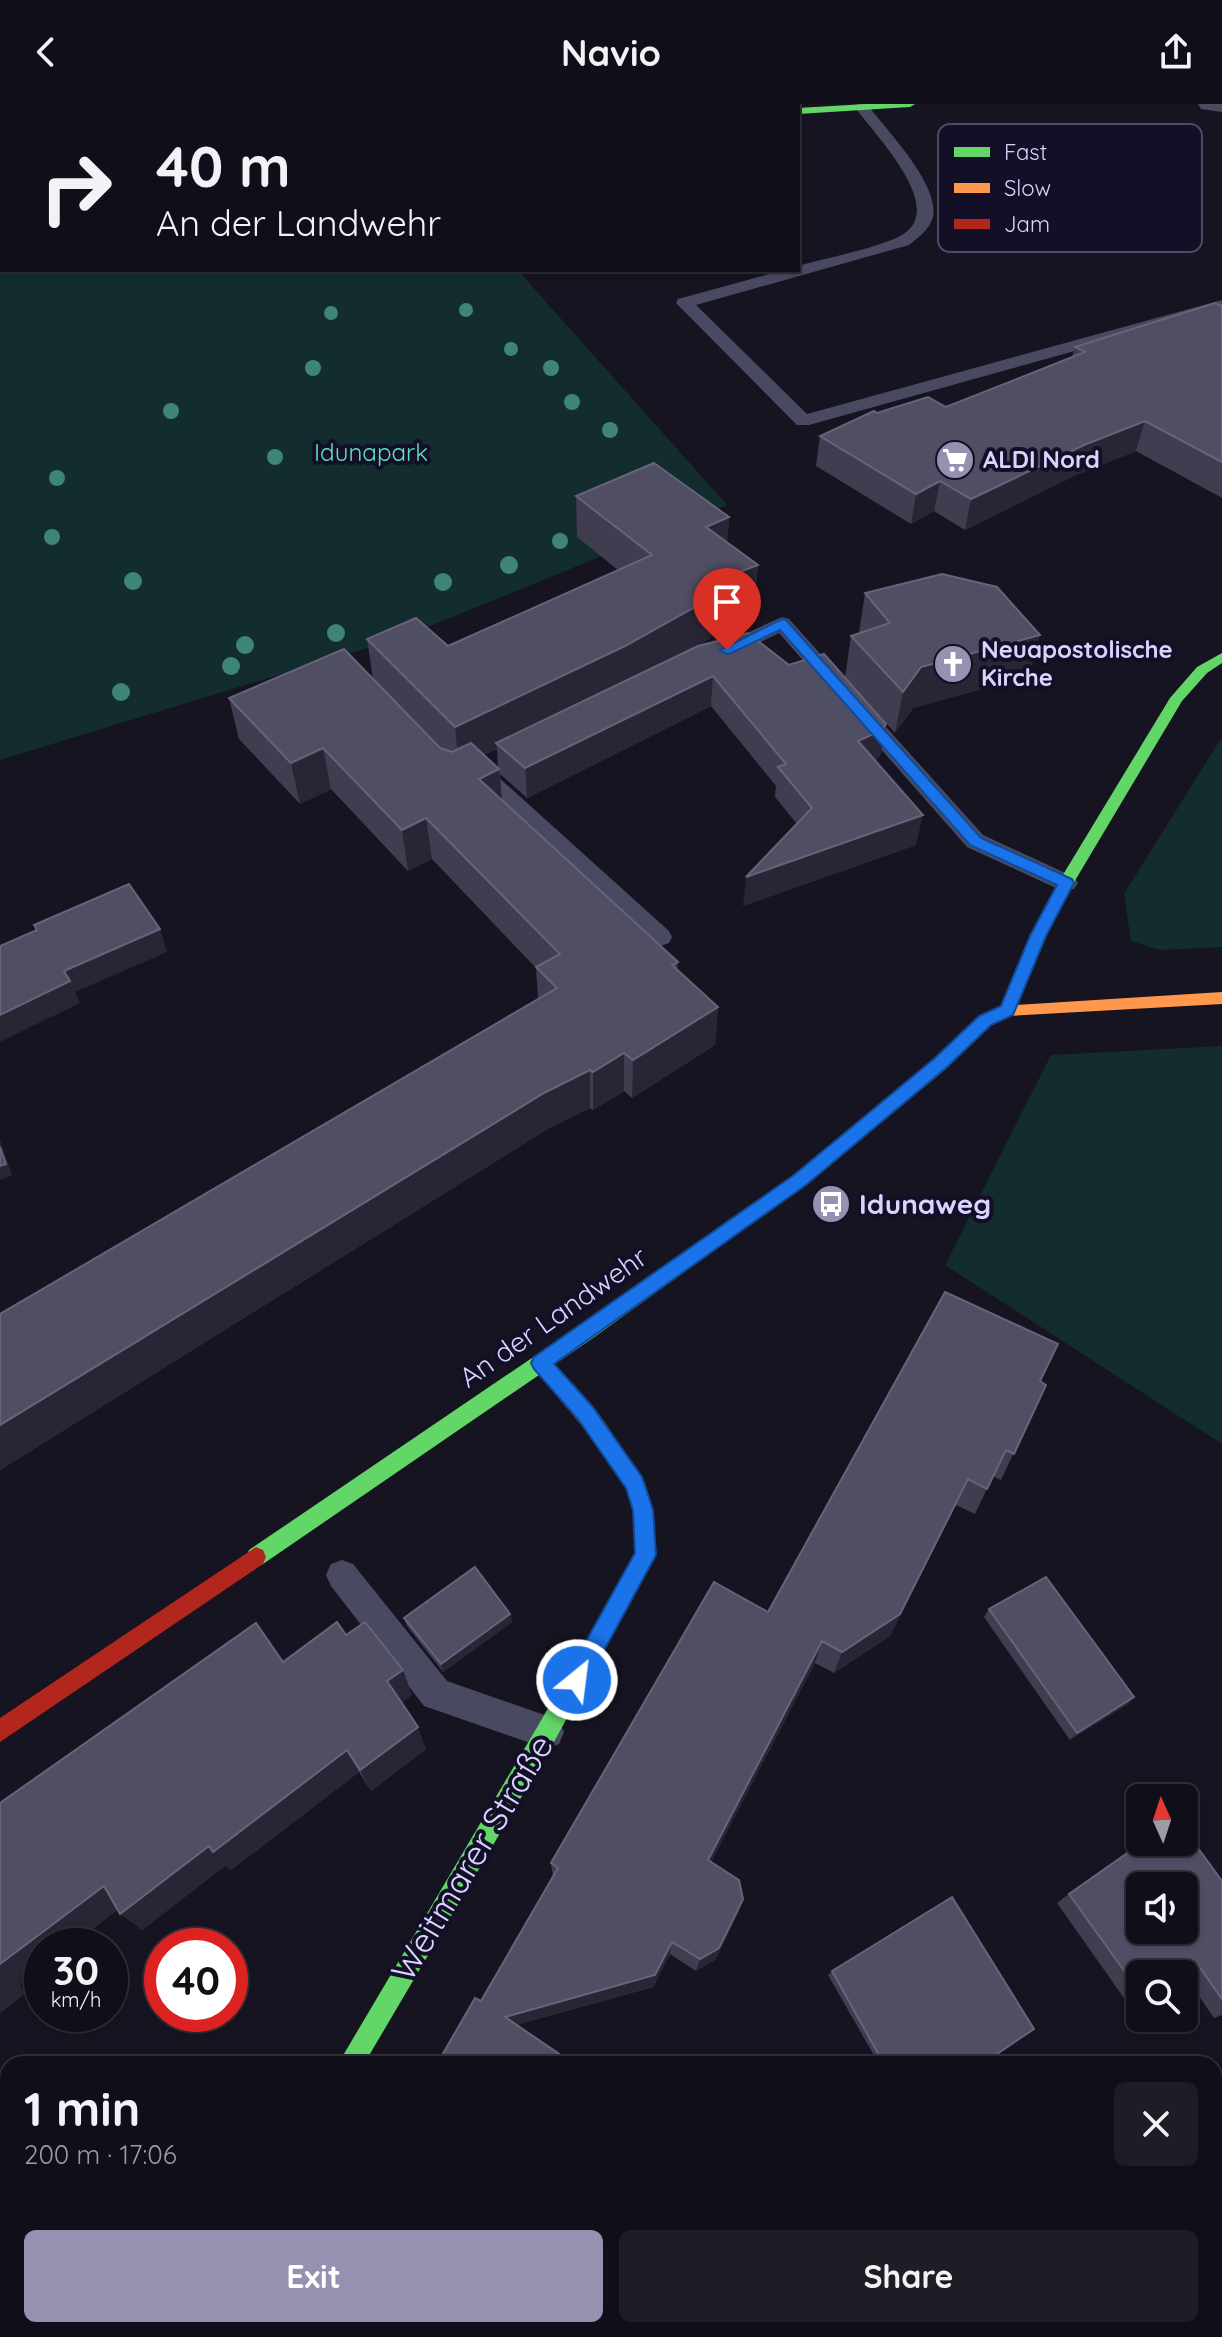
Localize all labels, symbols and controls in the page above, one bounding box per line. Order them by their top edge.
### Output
icon: back [24,30,68,74]
text: Navio [561,30,661,75]
icon: share [1154,30,1198,74]
legend [938,124,1202,252]
text: 40 m [156,131,291,201]
icon: right [24,136,128,240]
text: Fast [1004,138,1047,166]
text: Slow [1004,174,1051,202]
text: An der Landwehr [156,200,441,245]
text: Jam [1004,210,1050,238]
park label: Idunapark [314,437,428,467]
supermarket icon: ALDI Nord [934,439,976,481]
place label: ALDI Nord [983,444,1100,474]
pin [693,568,761,650]
icon: arrive [705,580,749,624]
place label: Neuapostolische Kirche [981,634,1173,692]
church icon: Neuapostolische Kirche [932,643,974,685]
bus stop icon: Idunaweg [810,1183,852,1225]
place label: Idunaweg [859,1186,991,1221]
street label: An der Landwehr [452,1239,654,1395]
position arrow [535,1638,619,1722]
street label: Weitmarer Straße [381,1727,562,1989]
north arrow [1126,1784,1198,1856]
map controls [1126,1784,1198,2032]
button: sound [1126,1872,1198,1944]
speed limit sign: 40 [144,1928,248,2032]
text: 30 [53,1945,99,1995]
button: search [1126,1960,1198,2032]
text: km/h [51,1987,101,2012]
text: 1 min [24,2078,140,2138]
button: close [1114,2082,1198,2166]
text: 200 m · 17:06 [24,2138,177,2171]
button: Exit [24,2230,603,2322]
button: Share [619,2230,1198,2322]

